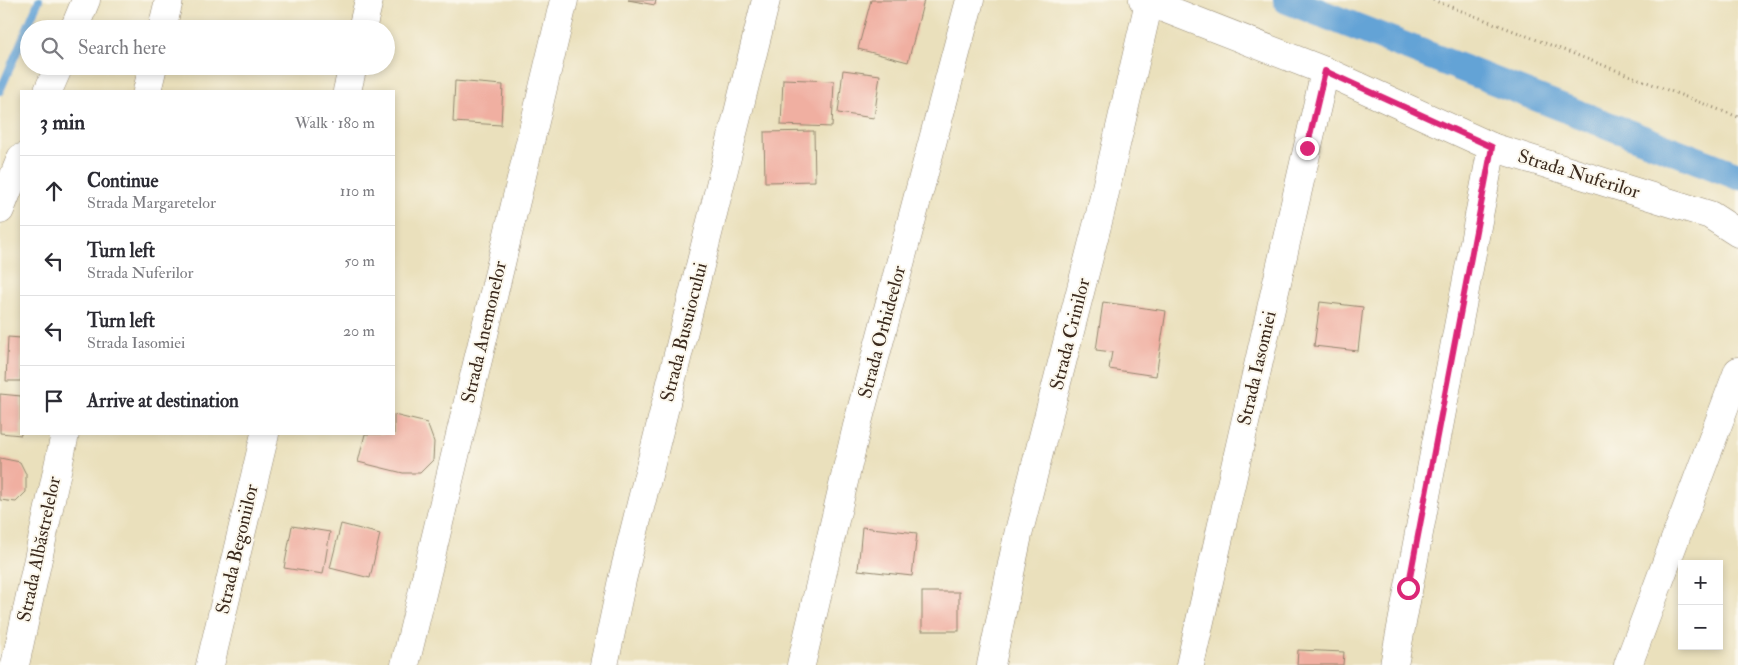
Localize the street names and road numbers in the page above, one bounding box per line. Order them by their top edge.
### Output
street label: Strada Nuferilor [1515,144,1643,204]
street label: Strada Anemonelor [456,259,512,405]
street label: Strada Busuiocului [655,260,713,404]
street label: Strada Orhideelor [853,263,911,401]
street label: Strada Crinilor [1045,276,1095,392]
street label: Strada Iasomiei [1232,308,1282,428]
street label: Strada Albăstrelelor [12,474,66,624]
street label: Strada Begoniilor [210,482,264,616]

